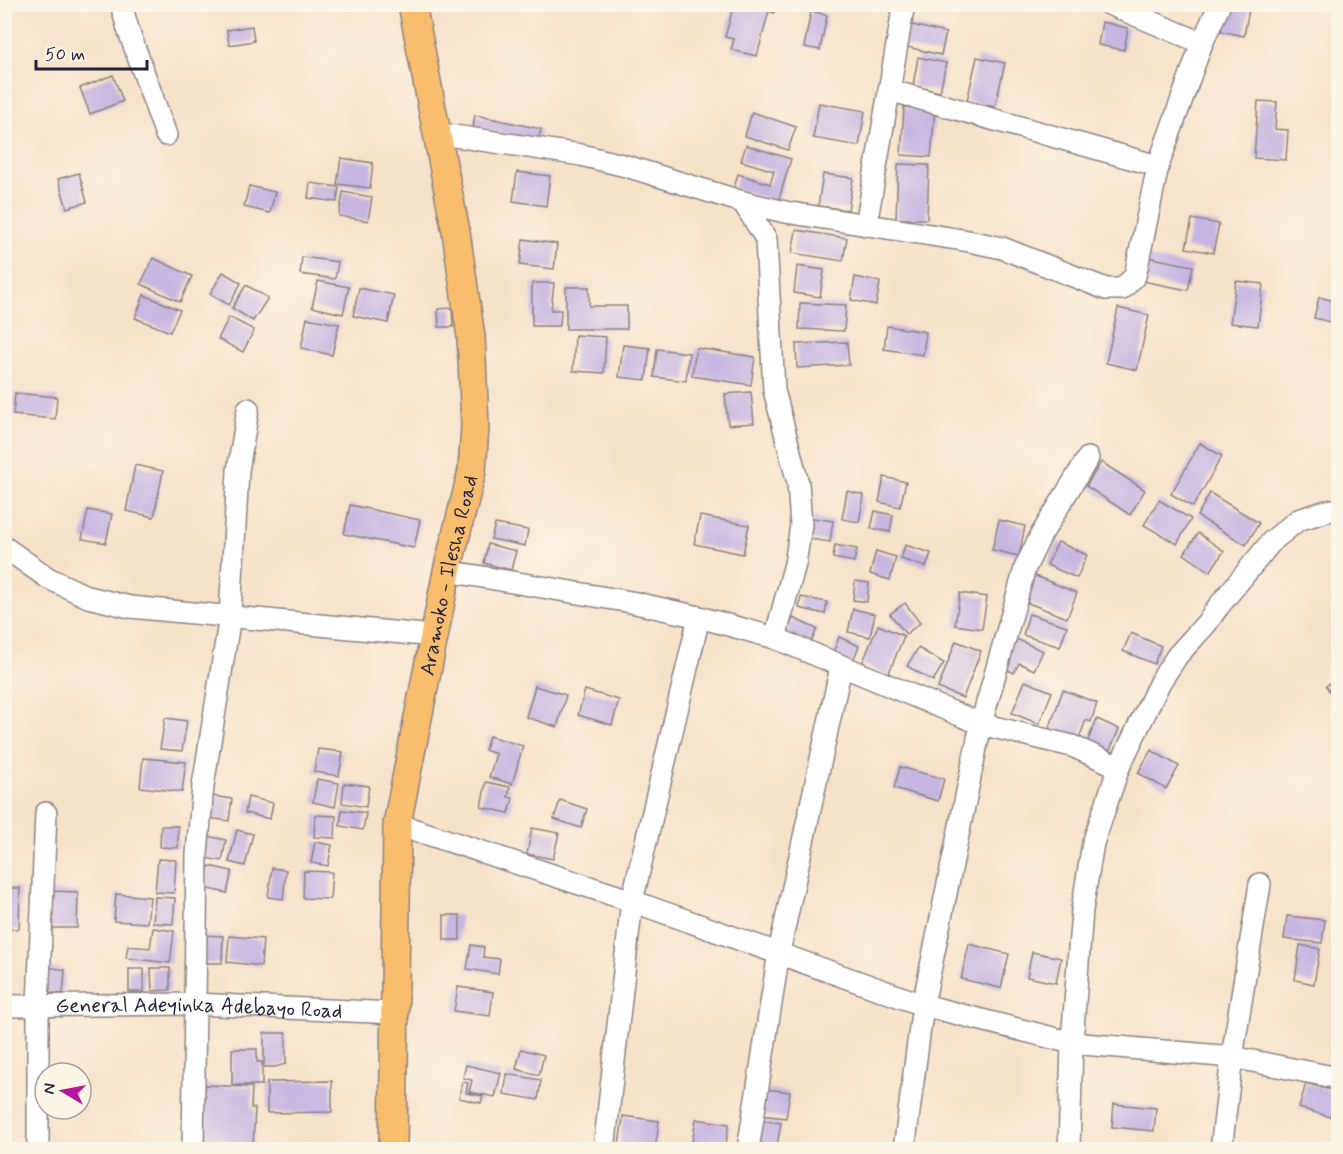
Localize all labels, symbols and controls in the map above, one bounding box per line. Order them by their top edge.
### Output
scale bar [36,33,147,71]
text: 50 m [45,43,85,67]
street label: Aramoko - Ilesha Road [414,472,485,678]
street label: General Adeyinka Adebayo Road [55,991,343,1026]
north arrow [33,1061,93,1121]
text: N [38,1082,61,1096]

